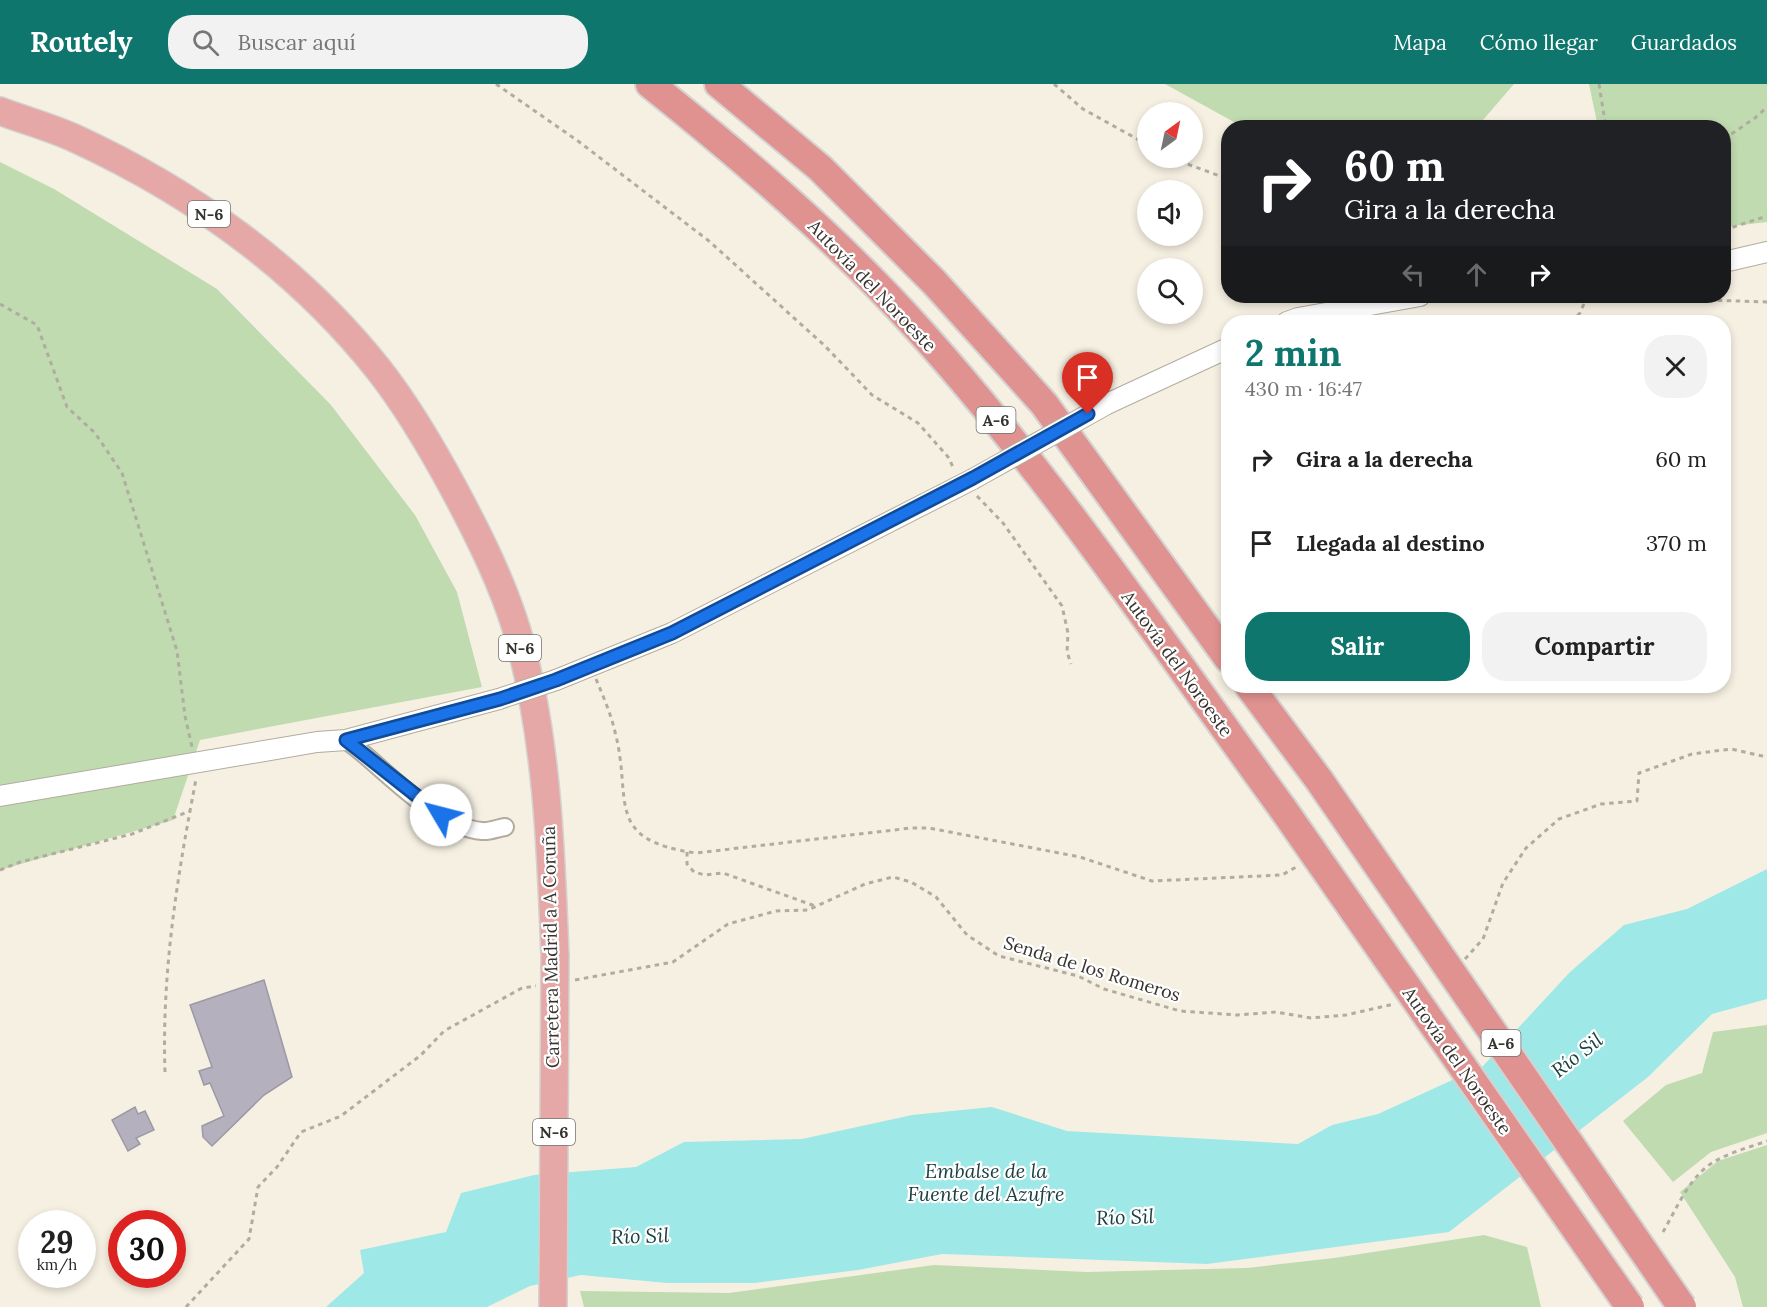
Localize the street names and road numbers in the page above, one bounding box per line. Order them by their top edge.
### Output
road number: N-6 [188,201,230,227]
street label: Autovía del Noroeste [803,214,942,357]
road number: A-6 [976,407,1016,433]
street label: Autovía del Noroeste [1116,585,1238,741]
road number: N-6 [499,635,541,661]
street label: Carretera Madrid a A Coruña [537,826,564,1068]
street label: Senda de los Romeros [1001,931,1183,1006]
street label: Autovía del Noroeste [1397,982,1517,1139]
road number: A-6 [1482,1030,1520,1056]
road number: N-6 [533,1119,575,1145]

